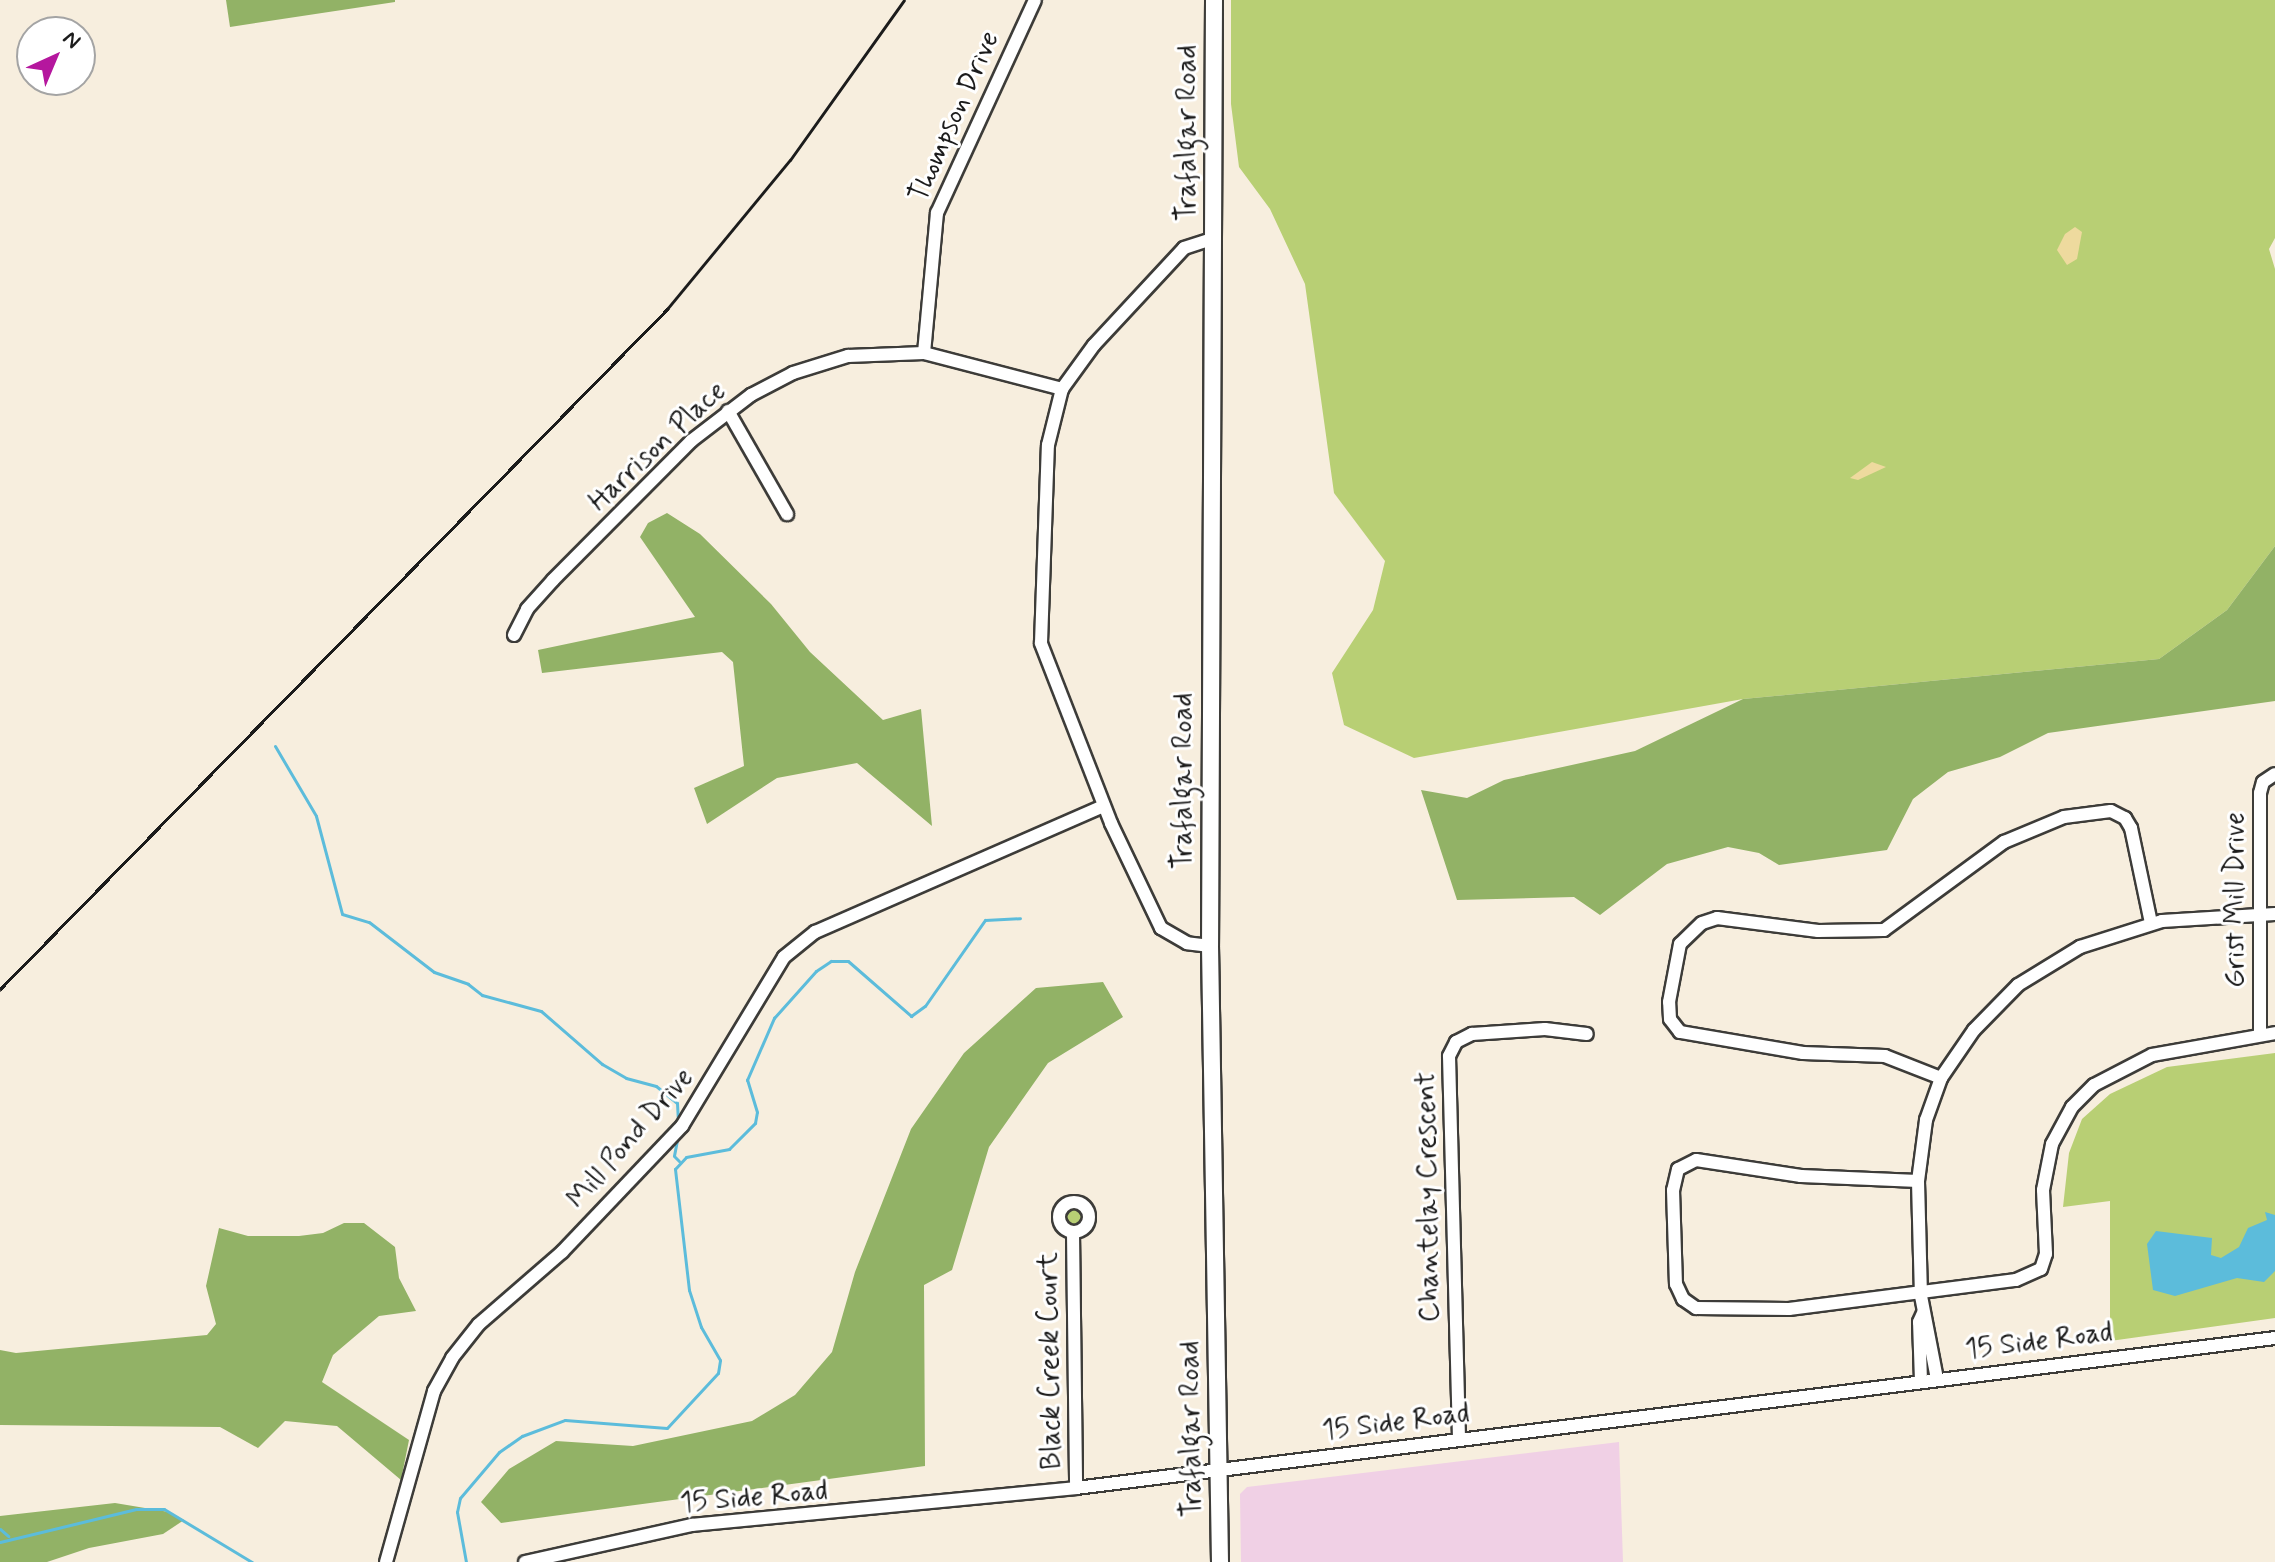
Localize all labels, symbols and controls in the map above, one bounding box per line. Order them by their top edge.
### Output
north arrow [16,16,96,96]
text: N [56,25,86,55]
street label: Thompson Drive [903,27,1007,207]
street label: Trafalgar Road [1171,45,1205,221]
street label: Harrison Place [584,376,732,518]
street label: Trafalgar Road [1167,693,1201,869]
street label: Grist Mill Drive [2219,812,2253,988]
street label: Mill Pond Drive [561,1062,701,1216]
street label: Chantelay Crescent [1410,1071,1448,1323]
street label: Black Creek Court [1032,1252,1070,1470]
street label: 15 Side Road [1964,1316,2114,1368]
street label: Trafalgar Road [1174,1340,1210,1518]
street label: 15 Side Road [1321,1397,1471,1449]
street label: 15 Side Road [679,1475,829,1521]

